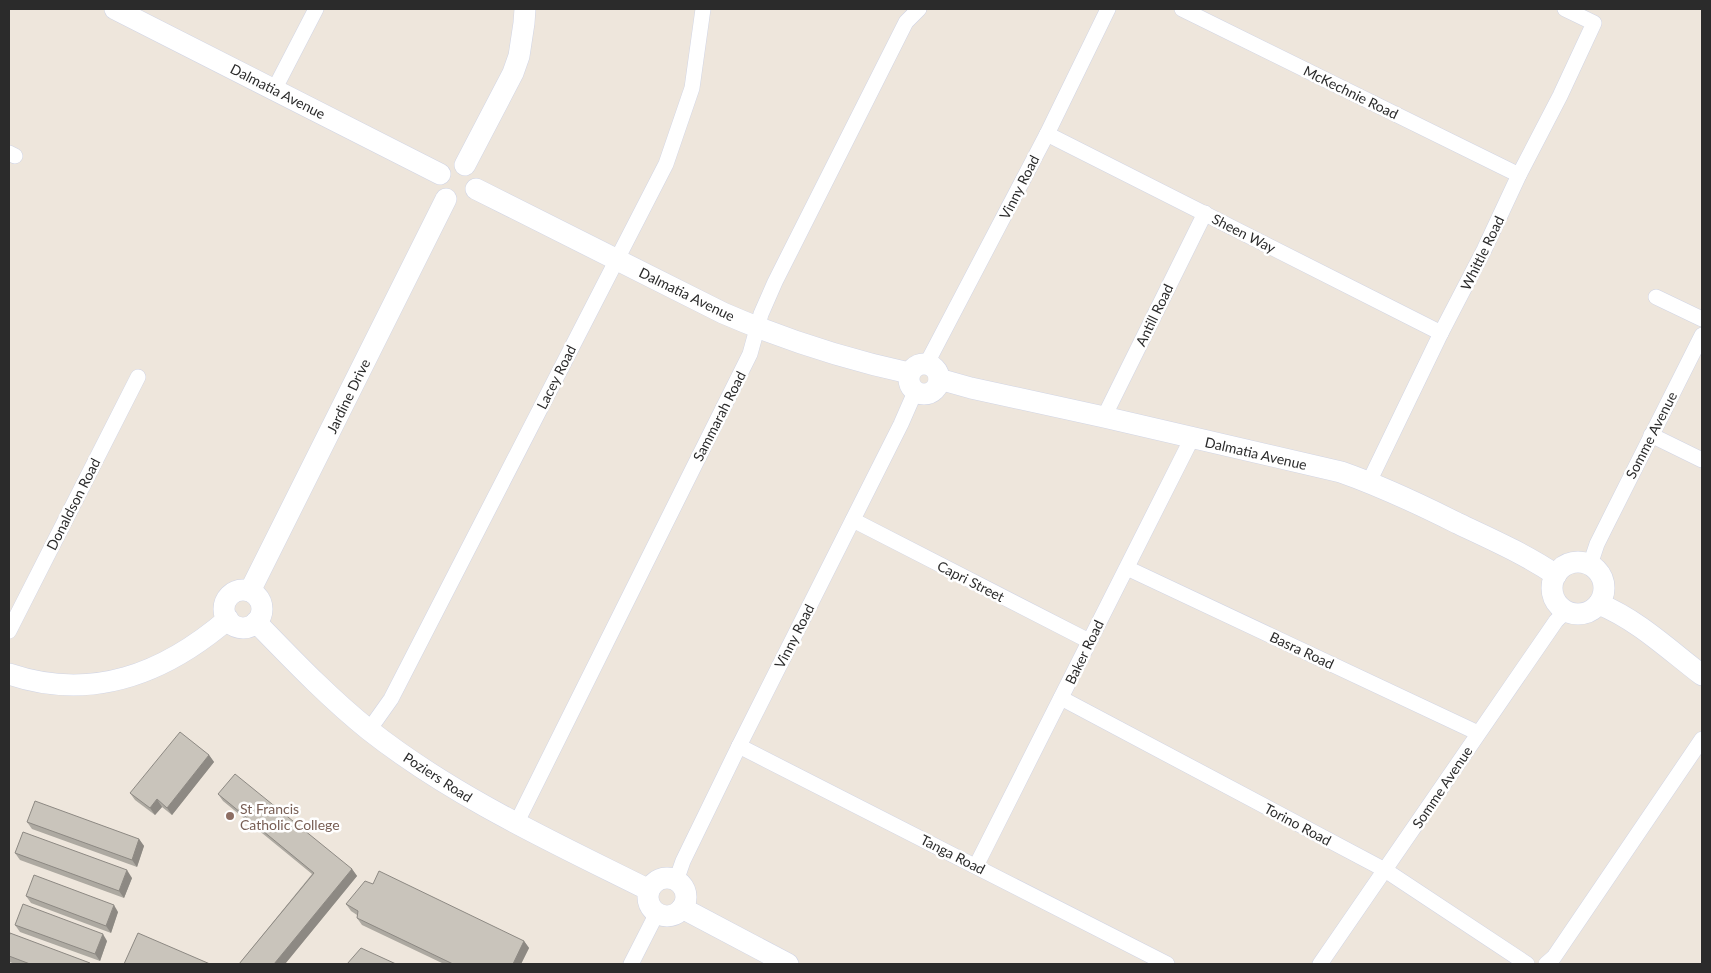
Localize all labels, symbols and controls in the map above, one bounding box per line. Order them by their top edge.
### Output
street label: Dalmatia Avenue [228,60,328,122]
street label: McKechnie Road [1301,62,1401,122]
street label: Vinny Road [996,152,1042,222]
street label: Sheen Way [1209,210,1279,257]
street label: Whittle Road [1457,213,1507,293]
street label: Dalmatia Avenue [636,264,738,324]
street label: Antill Road [1132,281,1176,349]
street label: Lacey Road [533,342,579,412]
street label: Jardine Drive [323,356,373,436]
street label: Sammarah Road [689,368,749,464]
street label: Somme Avenue [1622,389,1680,481]
street label: Dalmatia Avenue [1203,433,1309,473]
street label: Donaldson Road [43,455,103,553]
street label: Capri Street [935,557,1007,605]
street label: Vinny Road [771,601,817,671]
street label: Baker Road [1061,617,1107,687]
street label: Basra Road [1267,628,1337,672]
street label: Somme Avenue [1408,743,1476,831]
street label: Poziers Road [400,748,476,806]
street label: Torino Road [1262,799,1334,849]
place label: St Francis Catholic College [240,800,340,833]
marker: St Francis Catholic College [224,810,236,822]
street label: Tanga Road [918,830,988,878]

